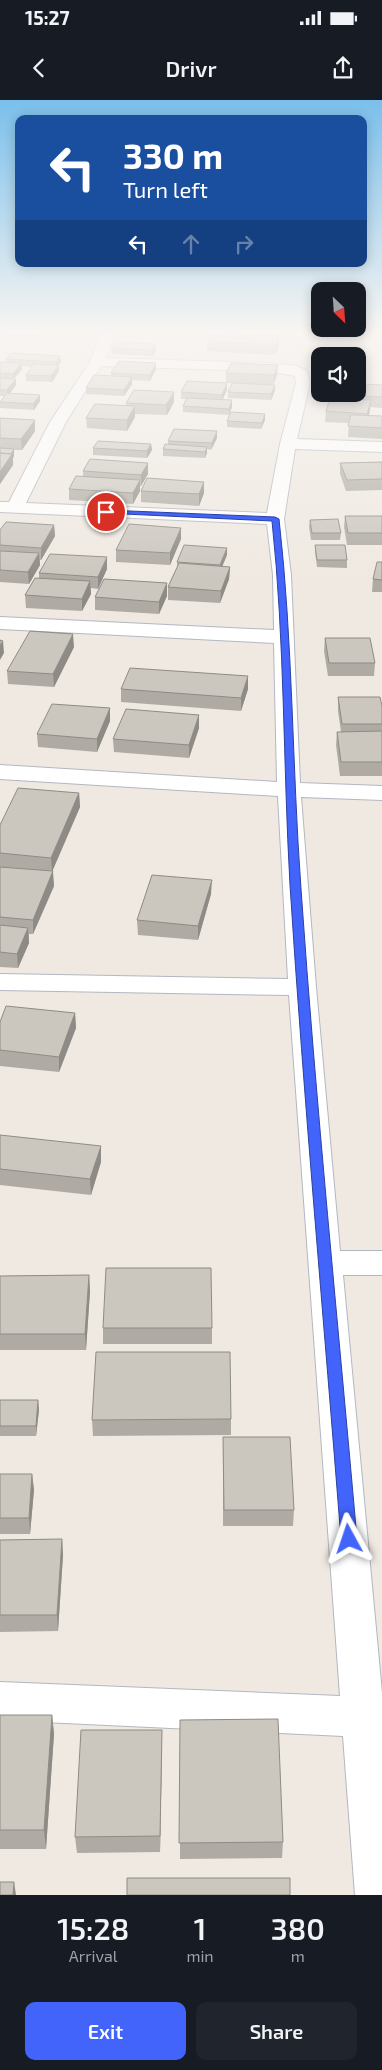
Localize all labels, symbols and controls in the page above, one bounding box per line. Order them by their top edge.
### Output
text: 15:27 [25,6,70,29]
icon: back [25,54,53,82]
icon: share [329,54,357,82]
text: Drivr [165,55,217,81]
text: 330 m [123,134,223,176]
icon: left [40,135,105,200]
text: Turn left [123,176,208,202]
icon: left [124,230,152,258]
icon: ahead [177,230,205,258]
icon: right [230,230,258,258]
north arrow [311,282,366,338]
map controls [311,282,366,402]
button: sound [311,347,366,402]
pin [85,491,127,533]
icon: arrive [92,498,120,526]
position arrow [322,1512,374,1564]
text: 15:28 [57,1910,129,1946]
text: 1 [194,1910,206,1946]
text: 380 [271,1910,325,1946]
text: Arrival [69,1946,118,1965]
text: min [186,1946,214,1965]
text: m [291,1946,305,1965]
button: Exit [25,2002,186,2060]
button: Share [196,2002,357,2060]

